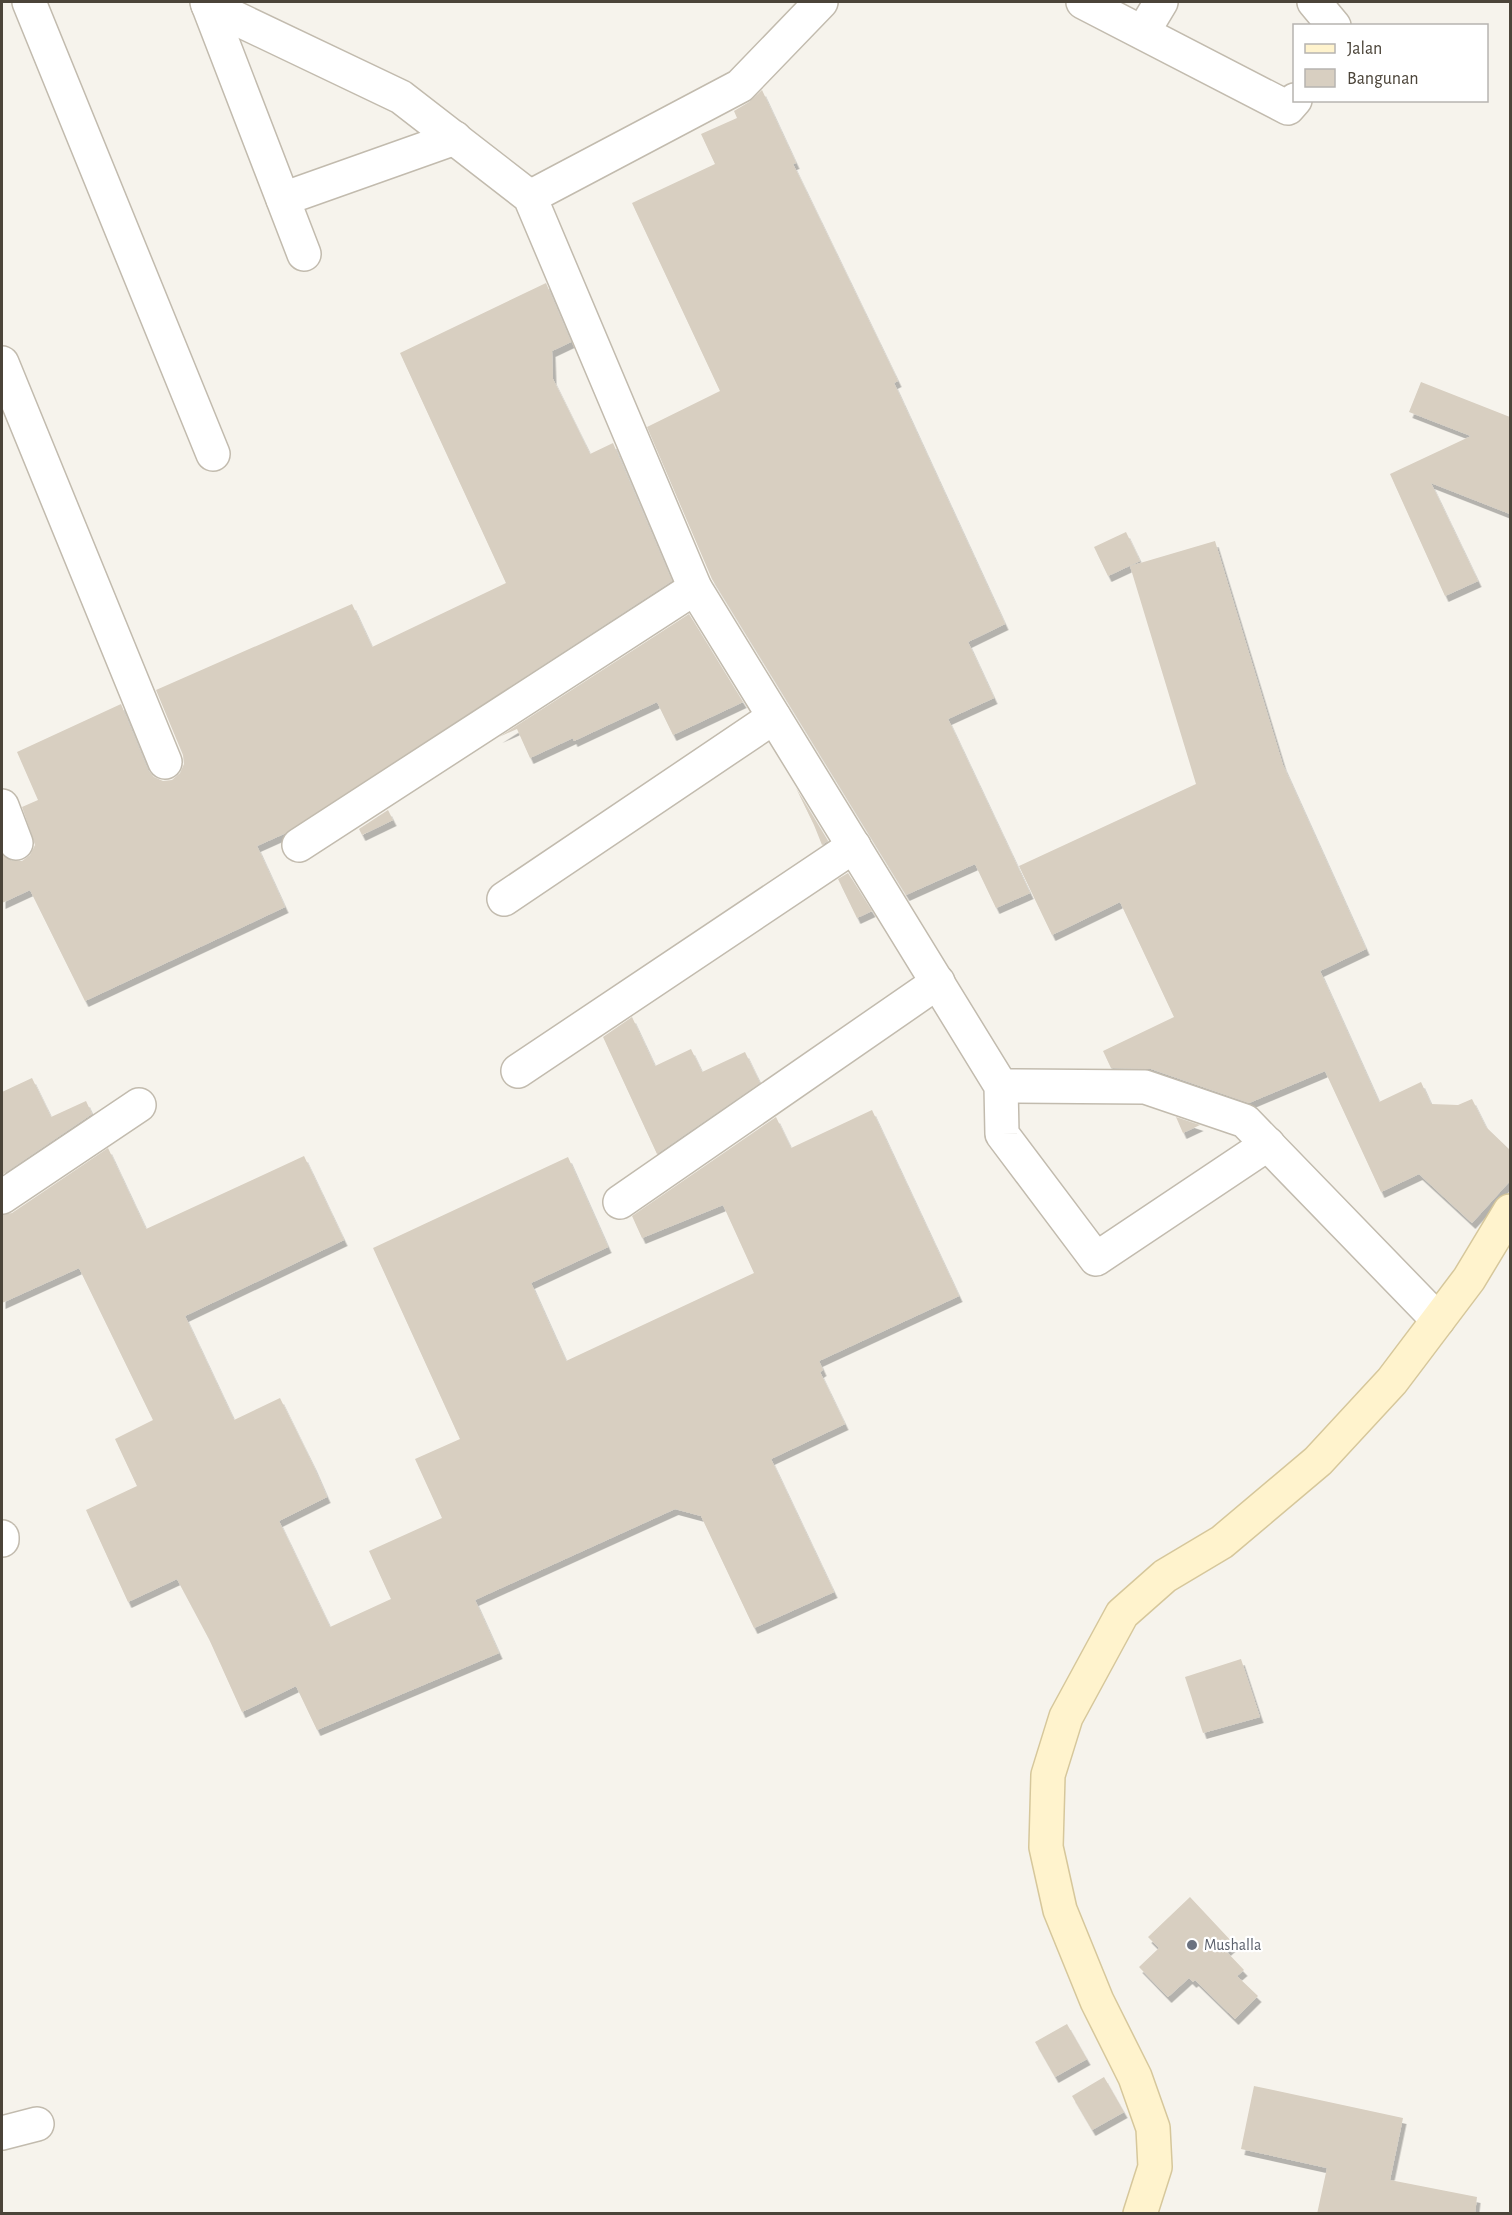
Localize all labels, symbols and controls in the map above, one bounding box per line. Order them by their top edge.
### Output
legend [1293,24,1488,102]
text: Jalan [1347,40,1382,58]
text: Bangunan [1347,70,1419,88]
place label: Mushalla [1204,1937,1261,1953]
marker: Mushalla [1185,1938,1199,1952]

